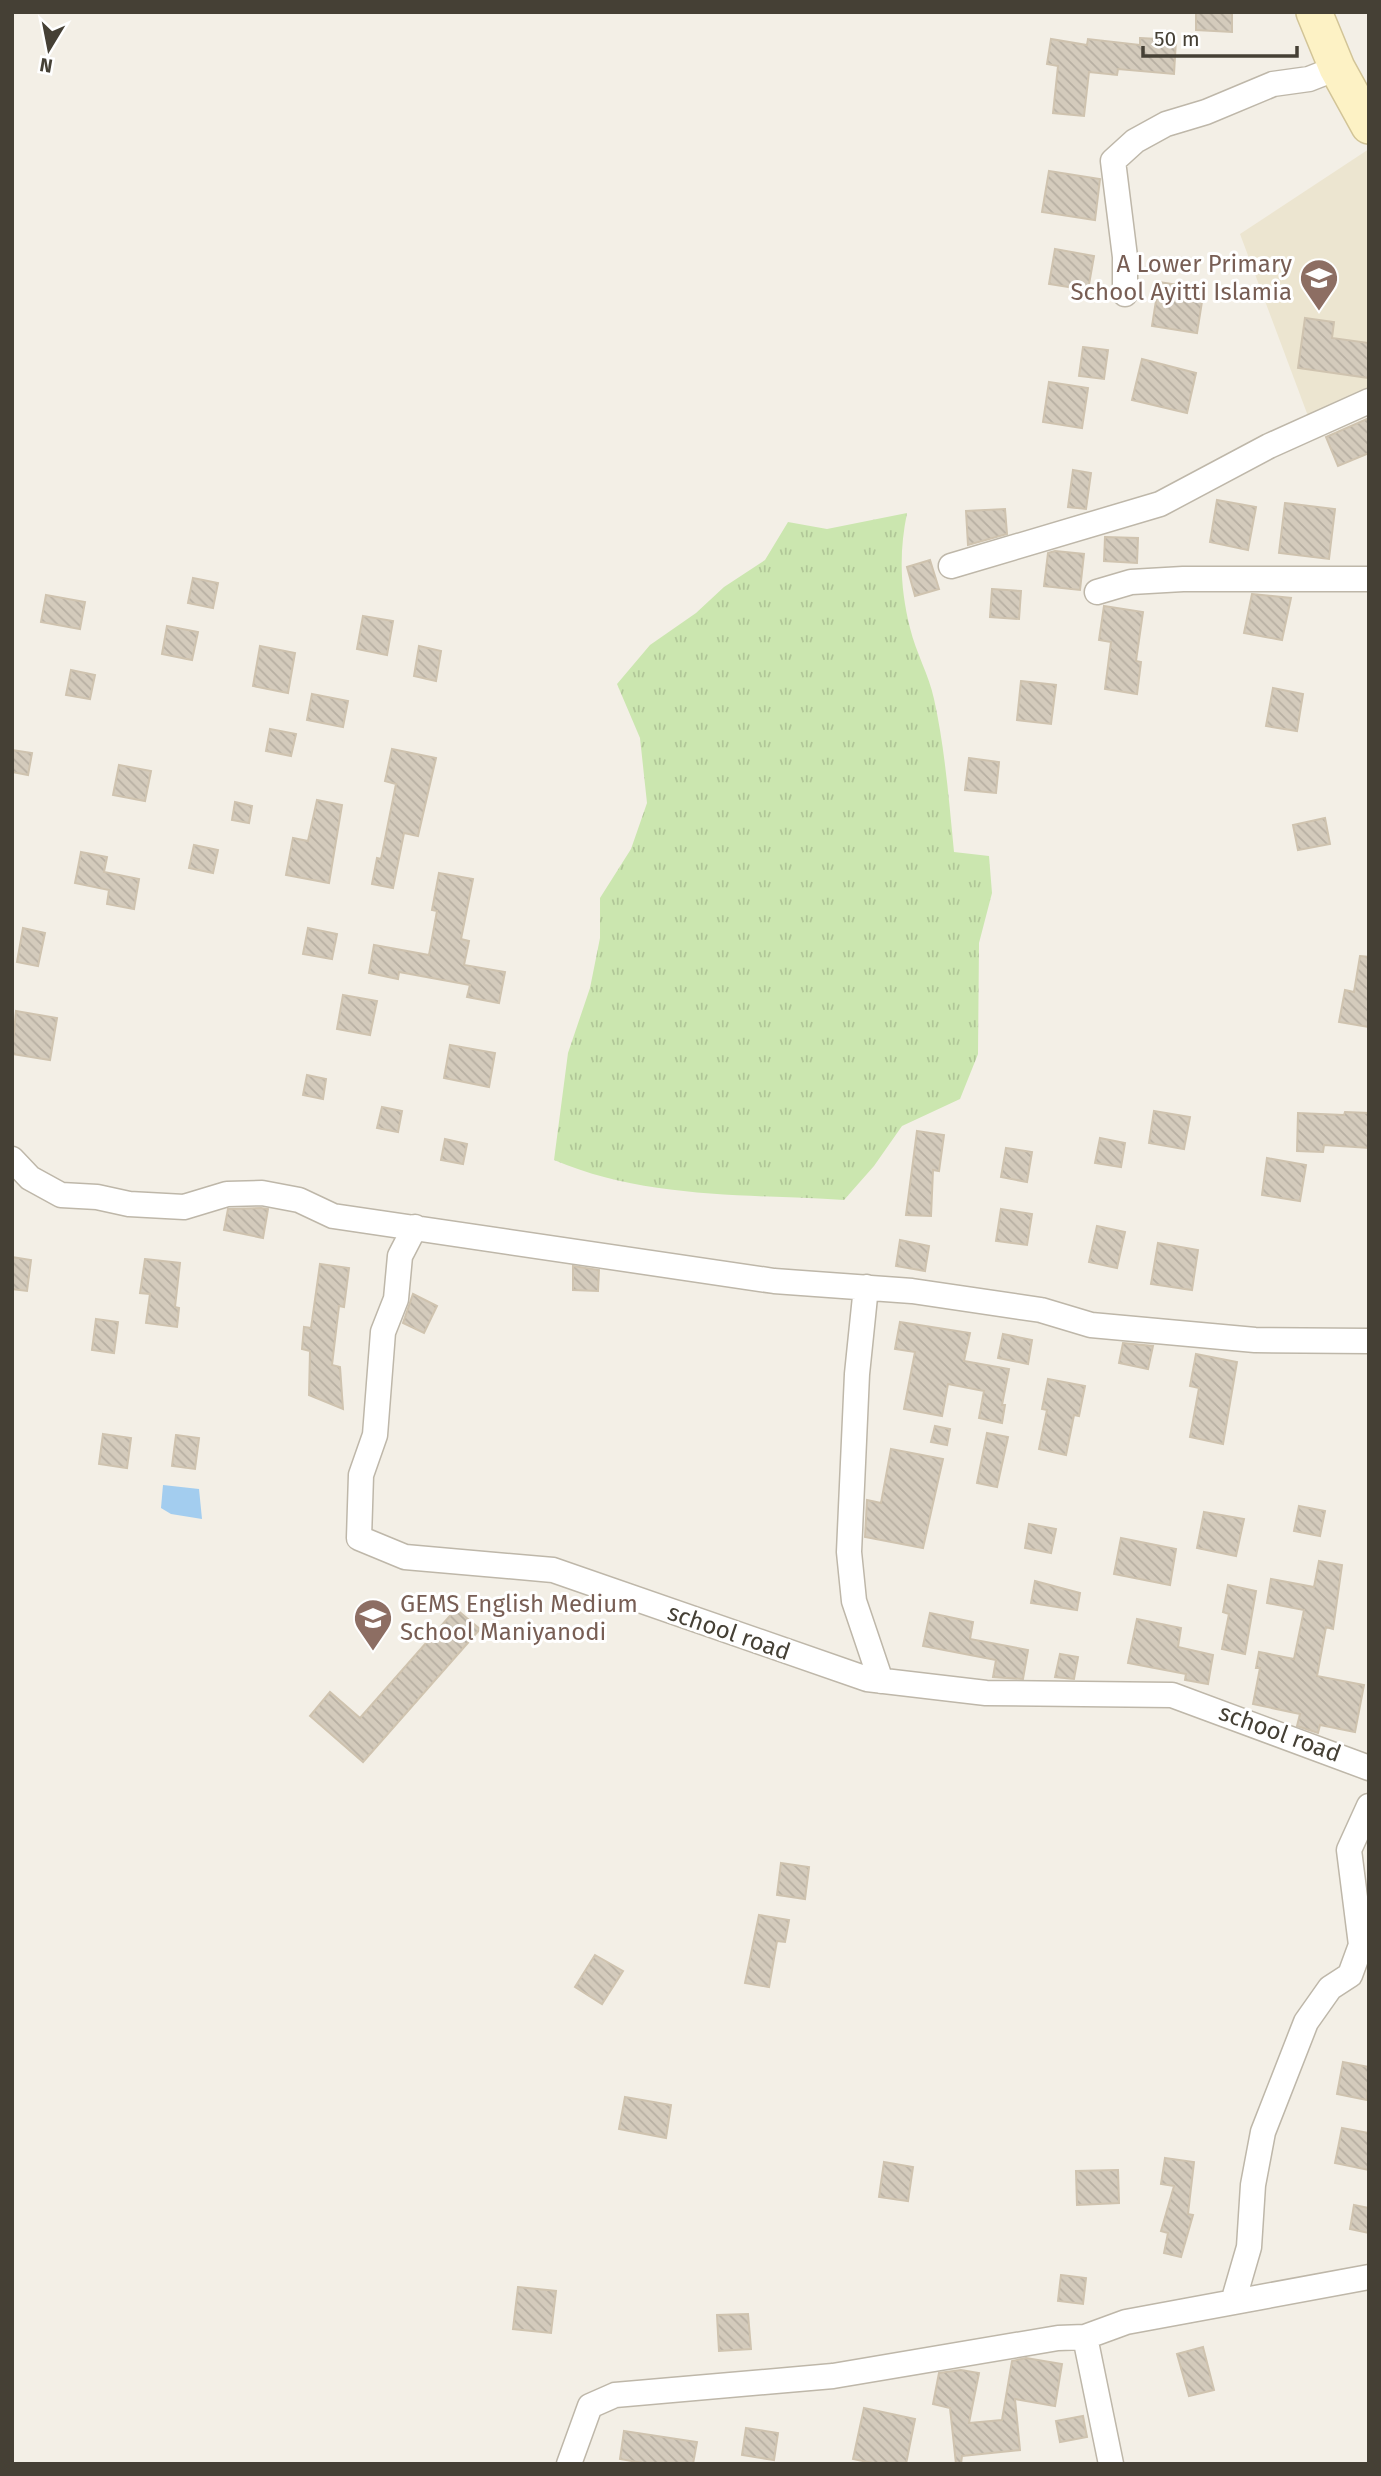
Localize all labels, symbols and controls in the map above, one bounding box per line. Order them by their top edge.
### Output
north arrow [14,14,84,84]
scale bar [1143,14,1297,58]
text: 50 m [1154,26,1200,52]
text: N [38,53,54,78]
place label: A Lower Primary School Ayitti Islamia [1071,250,1292,306]
school or university icon: A Lower Primary School Ayitti Islamia [1298,257,1340,312]
place label: GEMS English Medium School Maniyanodi [400,1590,638,1646]
school or university icon: GEMS English Medium School Maniyanodi [352,1597,394,1652]
street label: school road [664,1598,794,1666]
street label: school road [1215,1698,1345,1768]

